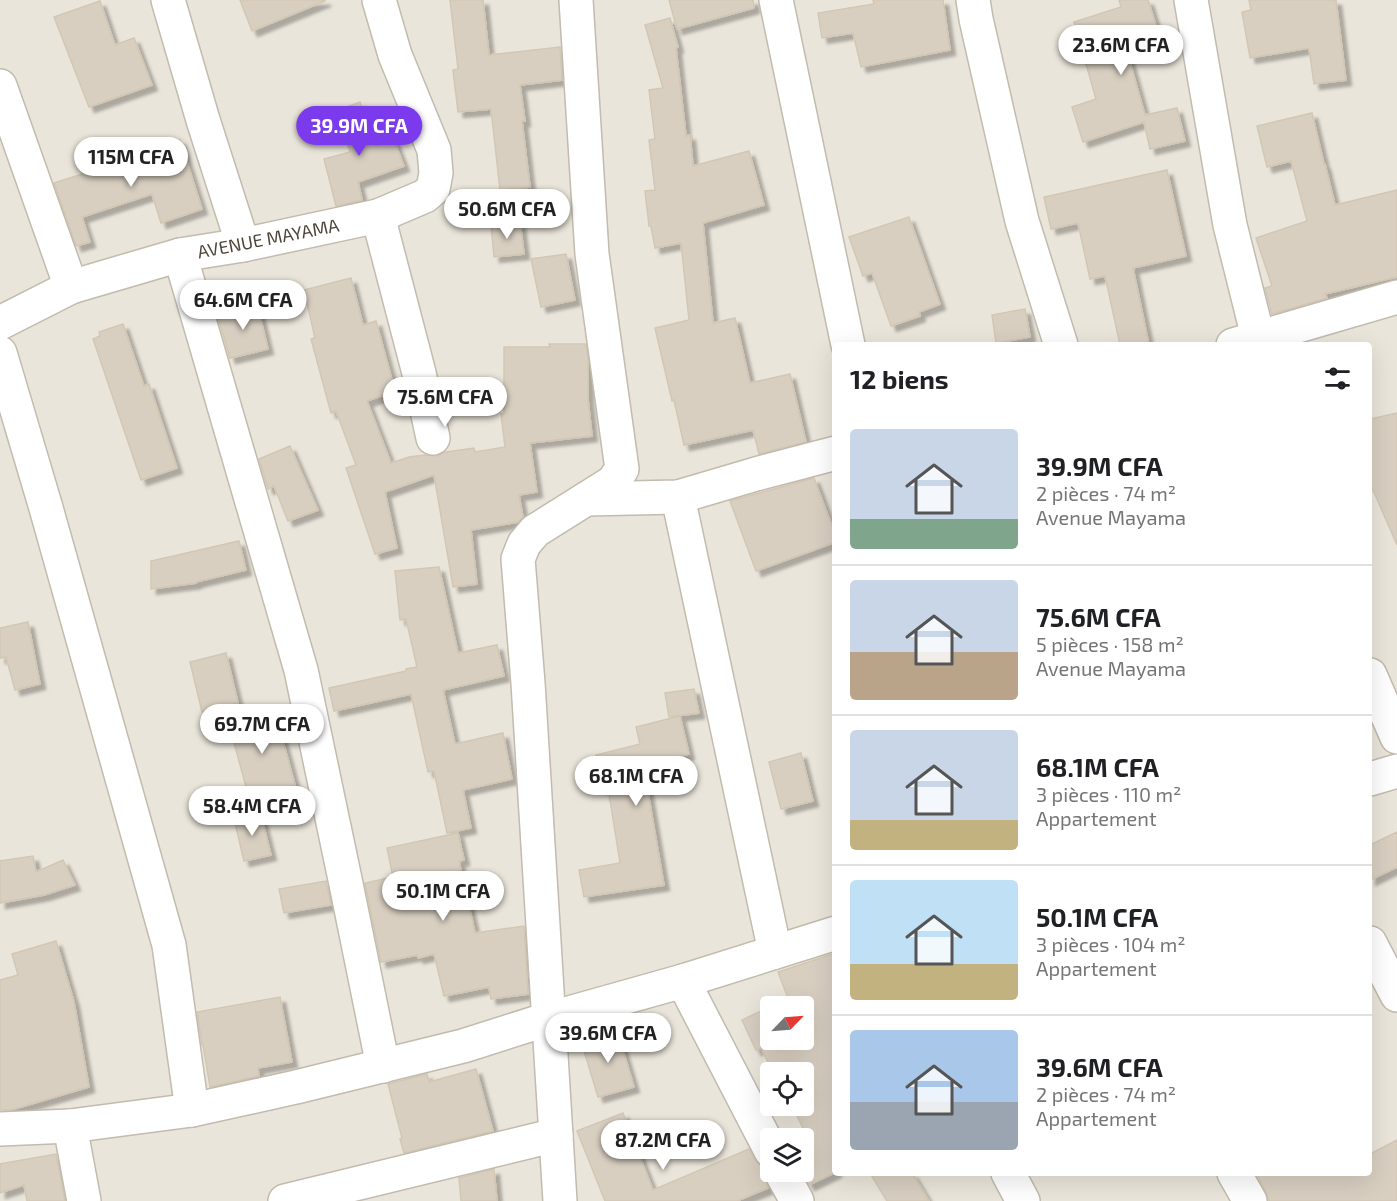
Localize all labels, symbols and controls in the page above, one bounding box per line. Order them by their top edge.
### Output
pin: 23.6M CFA [1052,25,1190,76]
text: 23.6M CFA [1072,32,1170,56]
pin: 39.9M CFA [290,106,428,157]
text: 39.9M CFA [310,113,408,137]
pin: 115M CFA [69,137,193,188]
text: 115M CFA [88,144,174,168]
pin: 50.6M CFA [438,189,576,240]
text: 50.6M CFA [458,196,556,220]
street label: AVENUE MAYAMA [195,213,341,263]
pin: 64.6M CFA [174,280,312,331]
text: 64.6M CFA [194,287,292,311]
icon: filters [1321,362,1354,395]
text: 12 biens [850,363,949,394]
pin: 75.6M CFA [376,377,514,428]
text: 75.6M CFA [397,384,493,408]
text: 39.9M CFA [1036,450,1163,481]
icon: home [898,453,970,525]
text: 2 pièces · 74 m² [1036,481,1176,505]
text: Avenue Mayama [1036,505,1186,529]
text: 75.6M CFA [1036,601,1161,632]
icon: home [898,604,970,676]
text: 5 pièces · 158 m² [1036,632,1184,656]
text: Avenue Mayama [1036,656,1186,680]
pin: 69.7M CFA [193,704,331,755]
text: 69.7M CFA [214,711,310,735]
text: 68.1M CFA [1036,751,1159,782]
icon: home [898,754,970,826]
pin: 68.1M CFA [567,756,705,807]
text: 68.1M CFA [589,763,683,787]
text: 3 pièces · 110 m² [1036,782,1181,806]
pin: 58.4M CFA [183,786,321,837]
text: 58.4M CFA [203,793,301,817]
text: Appartement [1036,806,1157,830]
pin: 50.1M CFA [374,871,512,922]
text: 50.1M CFA [396,878,490,902]
text: 50.1M CFA [1036,901,1158,932]
icon: home [898,904,970,976]
text: 3 pièces · 104 m² [1036,932,1186,956]
text: Appartement [1036,956,1157,980]
north arrow [760,996,814,1050]
map controls [760,996,814,1182]
pin: 39.6M CFA [539,1013,677,1064]
text: 39.6M CFA [559,1020,657,1044]
text: 39.6M CFA [1036,1051,1163,1082]
icon: home [898,1054,970,1126]
button: locate [760,1062,814,1116]
text: 2 pièces · 74 m² [1036,1082,1176,1106]
text: Appartement [1036,1106,1157,1130]
pin: 87.2M CFA [594,1120,732,1171]
text: 87.2M CFA [615,1127,711,1151]
button: layers [760,1128,814,1182]

